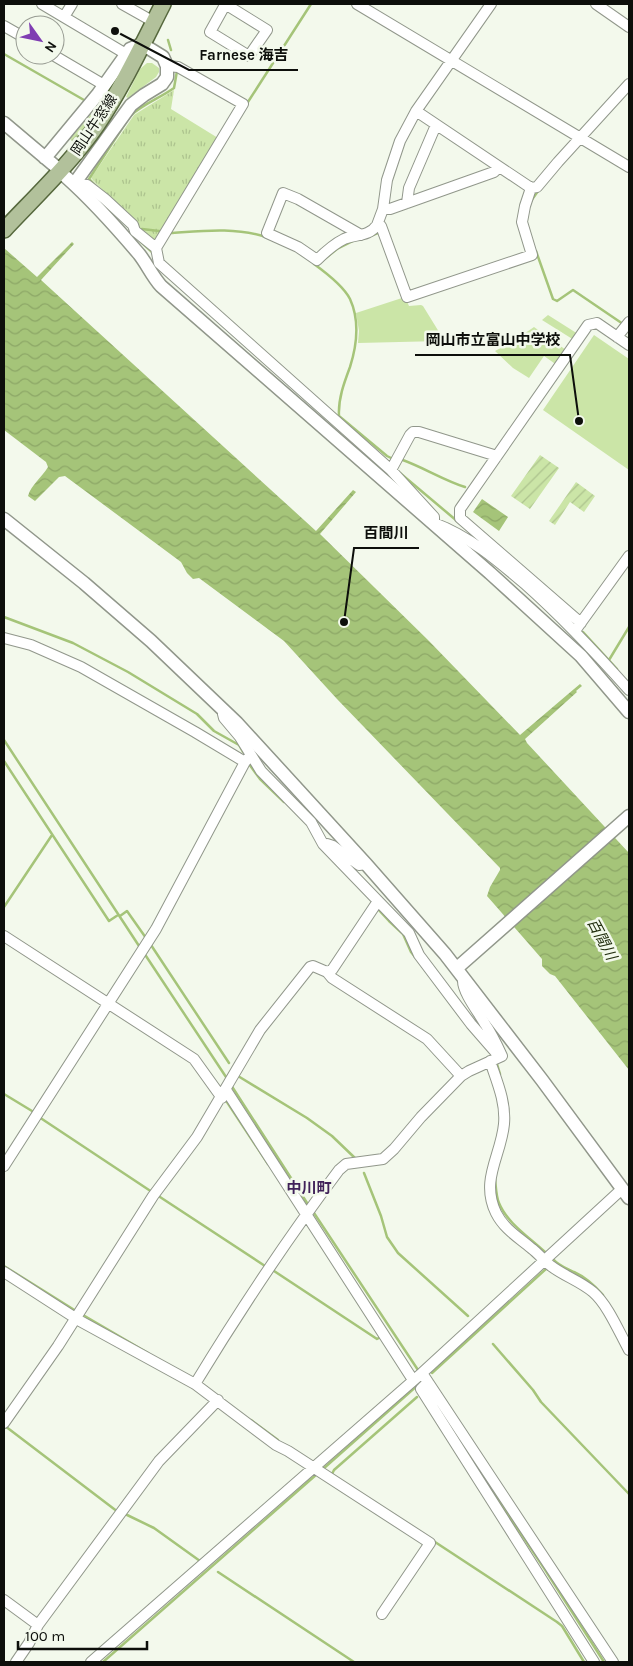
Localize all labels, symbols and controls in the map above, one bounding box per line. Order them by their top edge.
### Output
north arrow [15,15,65,65]
text: N [41,38,60,56]
callout: Farnese 海吉 [189,40,298,70]
text: Farnese 海吉 [199,46,289,64]
street label: 岡山牛窓線 [67,91,121,159]
callout: 岡山市立富山中学校 [415,325,570,355]
text: 岡山市立富山中学校 [425,331,561,349]
callout: 百間川 [354,518,419,548]
text: 百間川 [363,524,409,542]
water label: 百間川 [583,915,621,965]
district label: 中川町 [286,1179,332,1197]
scale bar [18,1618,146,1650]
text: 100 m [25,1627,65,1645]

